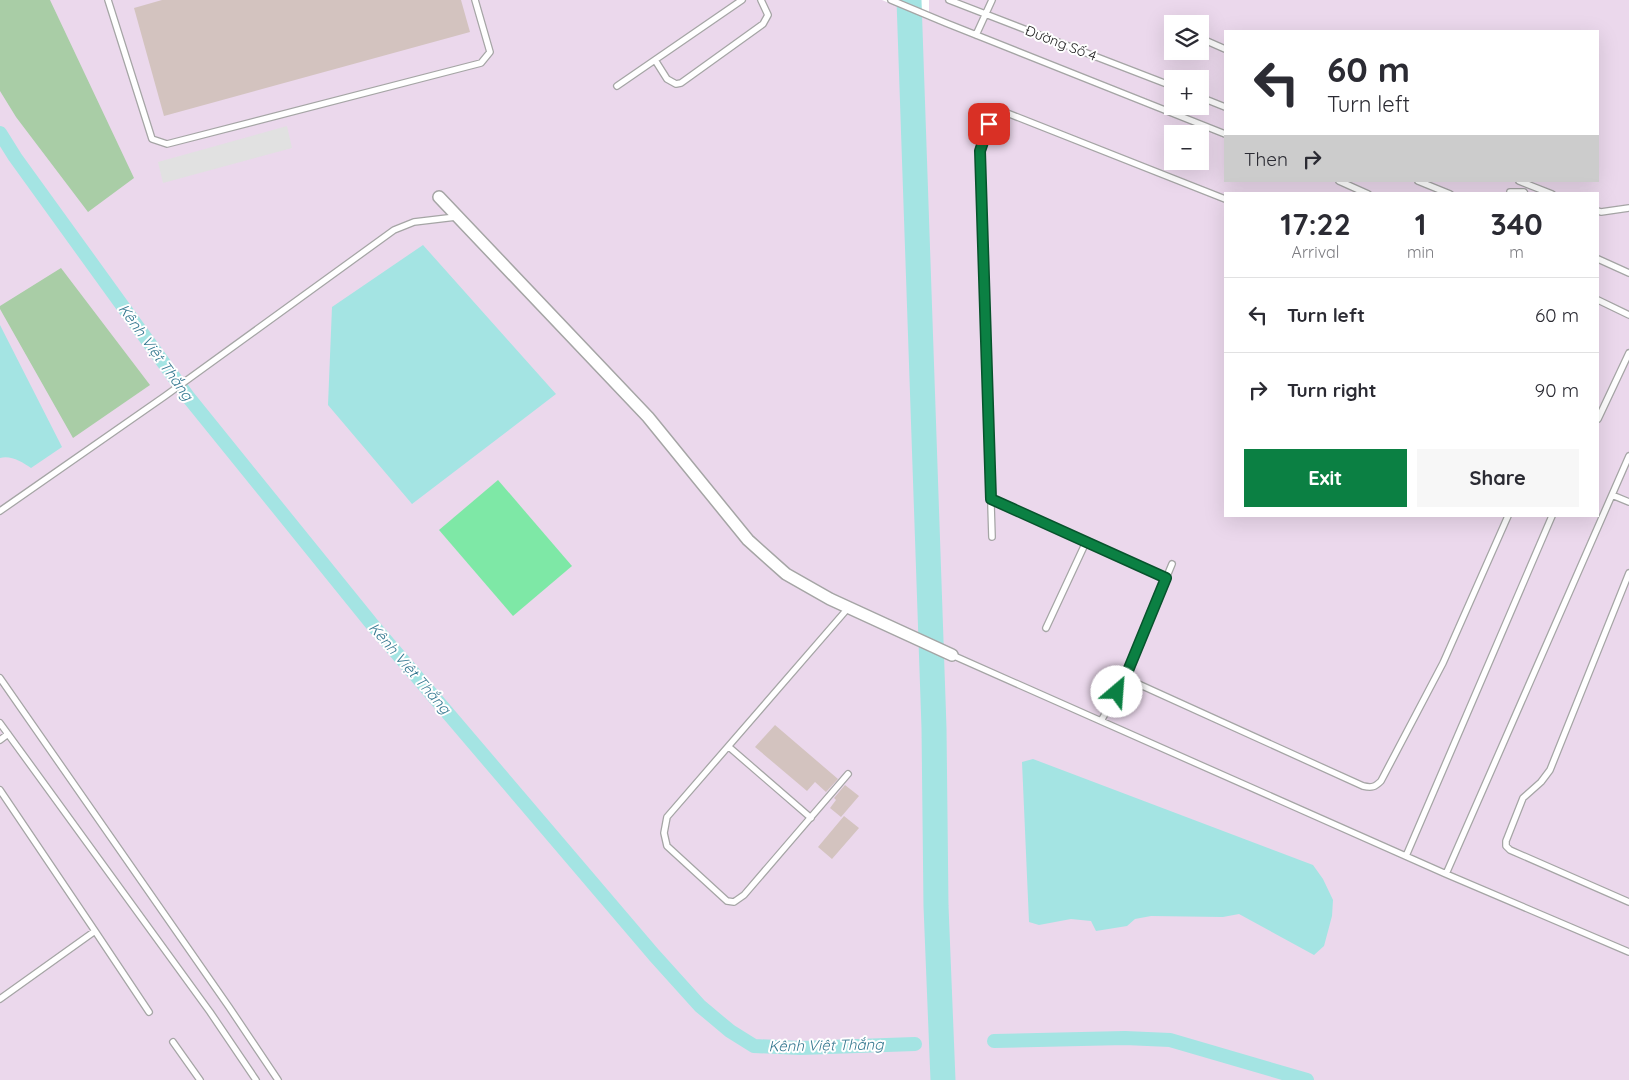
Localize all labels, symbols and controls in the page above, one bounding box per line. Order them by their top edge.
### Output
map controls [1164,15,1209,170]
button: layers [1164,15,1209,60]
street label: Đường Số 4 [1023,21,1099,65]
text: 60 m [1327,47,1410,91]
icon: left [1244,50,1309,115]
button: + [1164,70,1209,115]
text: Turn left [1327,90,1410,118]
pin [968,103,1010,145]
icon: arrive [975,110,1003,138]
button: − [1164,125,1209,170]
icon: right [1298,145,1326,173]
text: Then [1244,147,1288,171]
text: 17:22 [1280,205,1351,243]
text: 1 [1415,205,1426,243]
text: 340 [1491,205,1543,243]
text: Arrival [1292,242,1339,262]
text: min [1407,242,1434,262]
text: m [1509,242,1524,262]
water label: Kênh Việt Thắng [114,300,198,405]
icon: left [1244,301,1272,329]
text: Turn left [1287,303,1365,327]
text: 60 m [1535,303,1579,327]
icon: right [1244,376,1272,404]
text: Turn right [1287,378,1376,402]
text: 90 m [1535,378,1579,402]
button: Exit [1244,449,1407,507]
button: Share [1417,449,1579,507]
water label: Kênh Việt Thắng [365,618,456,719]
position arrow [1090,665,1142,717]
water label: Kênh Việt Thắng [768,1034,885,1056]

